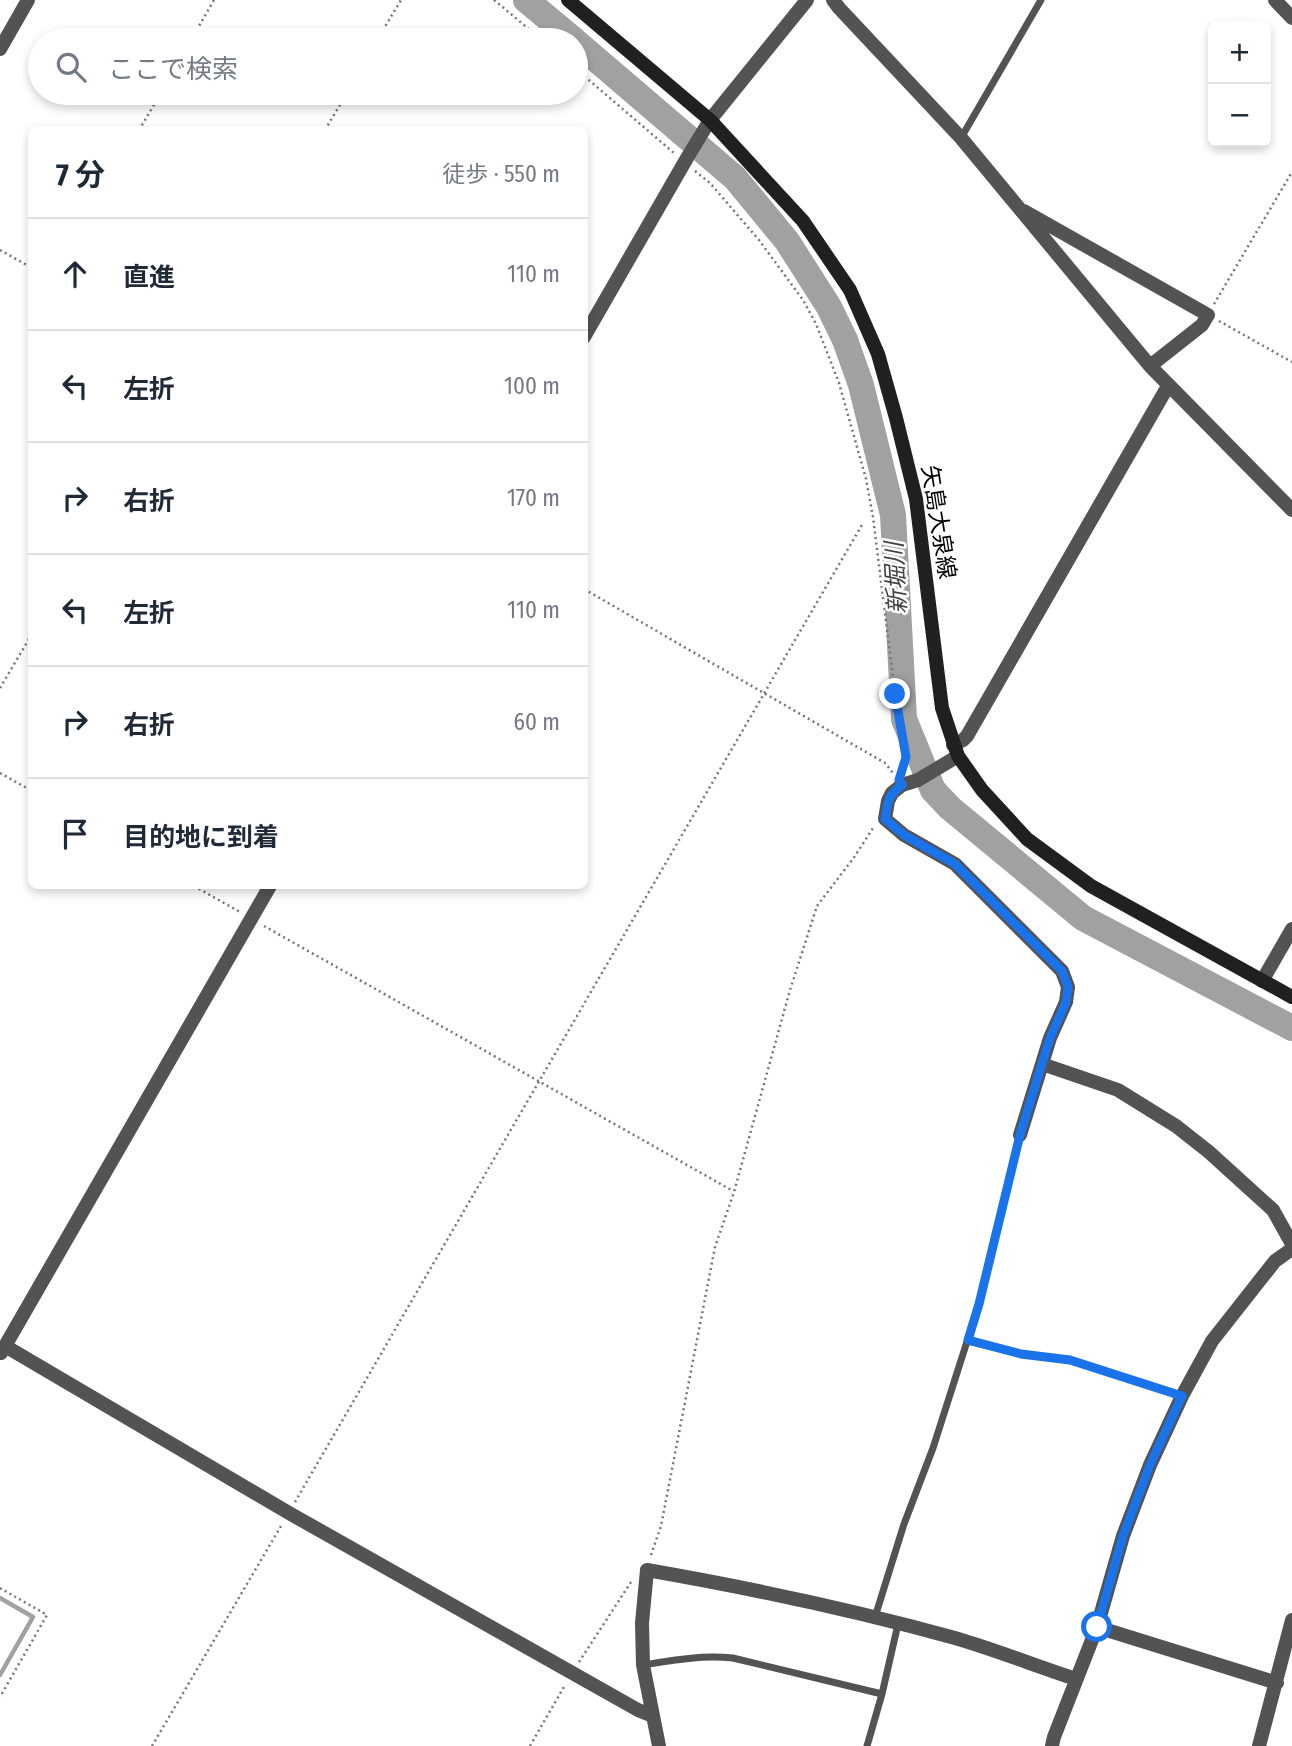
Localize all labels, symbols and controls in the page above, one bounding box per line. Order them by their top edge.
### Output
map controls [1208,21,1271,147]
button: + [1208,21,1271,84]
search box [28,28,588,105]
icon: search [52,48,90,86]
text: ここで検索 [108,54,238,85]
button: − [1208,84,1271,147]
text: 7 分 [56,157,105,193]
text: 徒歩 · 550 m [442,160,560,188]
icon: ahead [56,255,94,293]
text: 110 m [507,260,560,288]
text: 直進 [123,262,175,293]
icon: left [56,367,94,405]
text: 100 m [504,372,560,400]
text: 左折 [123,374,175,405]
street label: 矢島大泉線 [916,463,962,581]
icon: right [56,479,94,517]
text: 170 m [507,484,560,512]
text: 右折 [123,486,175,517]
water label: 新堀川 [880,538,912,615]
icon: left [56,591,94,629]
text: 110 m [507,596,560,624]
text: 左折 [123,598,175,629]
route end [879,678,910,709]
icon: right [56,703,94,741]
text: 60 m [514,708,560,736]
text: 右折 [123,710,175,741]
icon: arrive [56,815,94,853]
text: 目的地に到着 [123,822,279,853]
route start [1081,1611,1112,1642]

